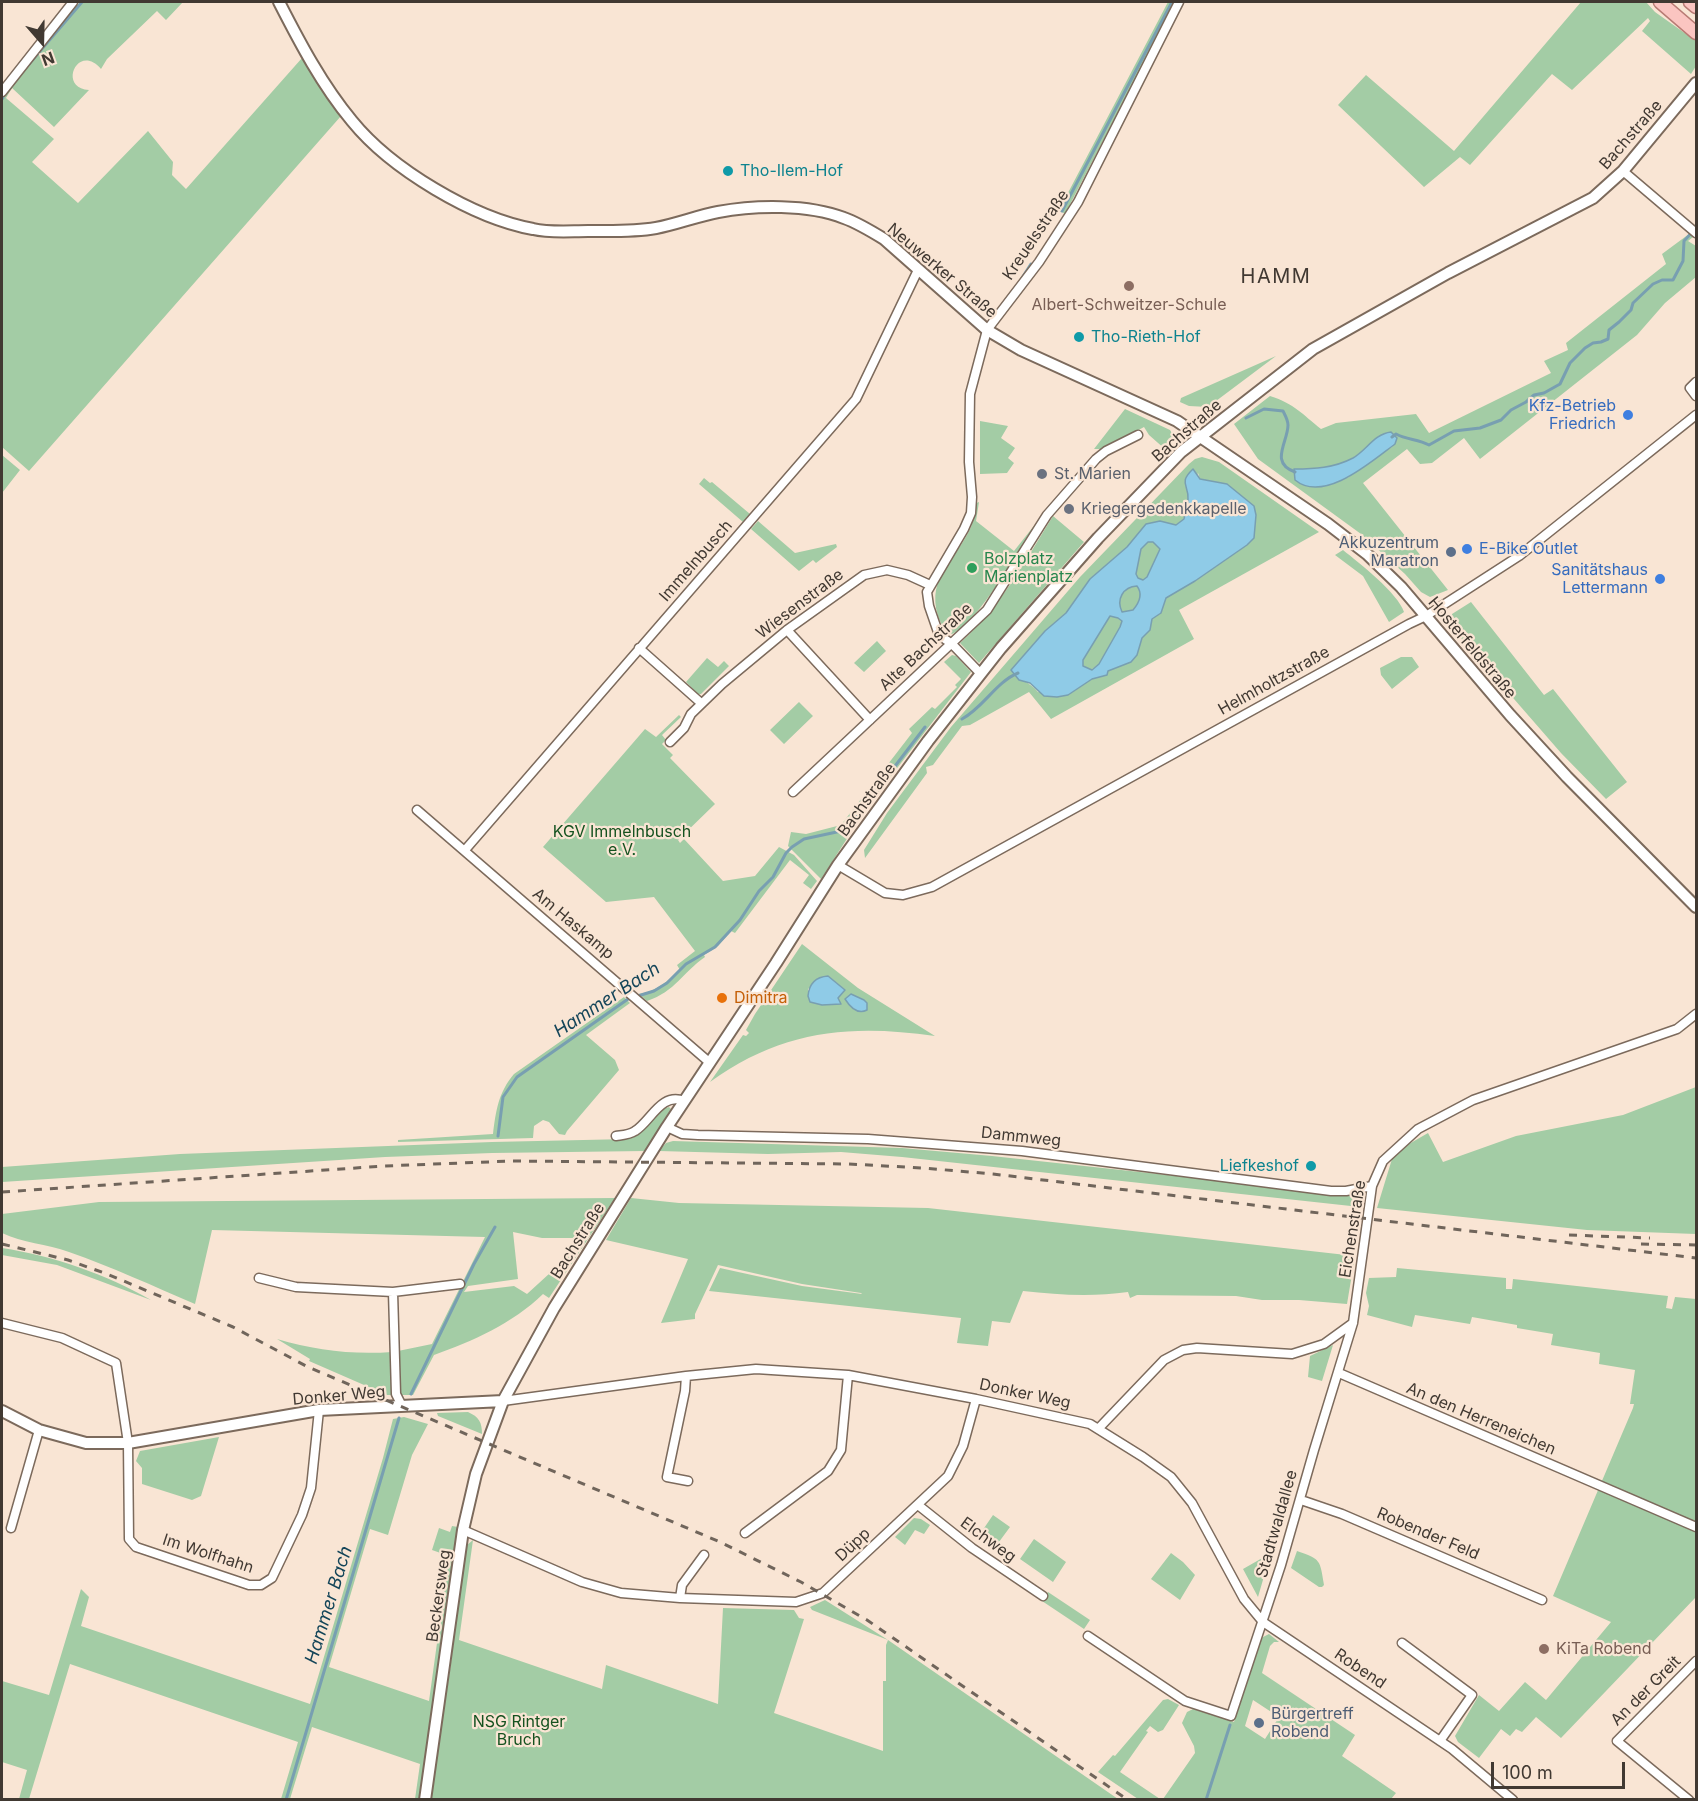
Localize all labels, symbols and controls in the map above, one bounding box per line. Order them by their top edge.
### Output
north arrow [12,12,72,72]
text: N [39,47,57,70]
street label: Bachstraße [1596,96,1666,174]
place label: Tho-Ilem-Hof [740,161,843,181]
marker: Tho-Ilem-Hof [721,164,735,178]
street label: Kreuelsstraße [999,186,1073,284]
street label: Neuwerker Straße [883,220,1001,322]
district label: HAMM [1241,265,1311,289]
marker: Albert-Schweitzer-Schule [1122,279,1136,293]
place label: Albert-Schweitzer-Schule [1032,295,1226,315]
place label: Tho-Rieth-Hof [1091,327,1201,347]
marker: Tho-Rieth-Hof [1072,330,1086,344]
street label: Bachstraße [1148,396,1226,466]
place label: Kfz-Betrieb Friedrich [1529,396,1616,434]
marker: Kfz-Betrieb Friedrich [1621,408,1635,422]
place label: St. Marien [1054,464,1131,484]
marker: St. Marien [1035,467,1049,481]
place label: Kriegergedenkkapelle [1081,499,1247,519]
marker: Kriegergedenkkapelle [1062,502,1076,516]
street label: Immelnbusch [656,516,736,606]
place label: Akkuzentrum Maratron [1339,533,1439,571]
place label: E-Bike Outlet [1479,539,1578,559]
marker: E-Bike Outlet [1460,542,1474,556]
marker: Akkuzentrum Maratron [1444,545,1458,559]
place label: Bolzplatz Marienplatz [984,549,1073,587]
place label: Sanitätshaus Lettermann [1551,560,1648,598]
marker: Bolzplatz Marienplatz [965,561,979,575]
street label: Wiesenstraße [753,565,847,643]
marker: Sanitätshaus Lettermann [1653,572,1667,586]
street label: Hosterfeldstraße [1424,593,1520,703]
street label: Alte Bachstraße [876,599,976,695]
street label: Helmholtzstraße [1215,642,1333,720]
street label: Bachstraße [834,760,900,840]
park label: KGV Immelnbusch e.V. [553,822,691,860]
street label: Am Haskamp [528,884,618,964]
water label: Hammer Bach [550,958,664,1042]
place label: Dimitra [734,988,788,1008]
marker: Dimitra [715,991,729,1005]
street label: Dammweg [980,1123,1062,1151]
place label: Liefkeshof [1220,1156,1299,1176]
marker: Liefkeshof [1304,1159,1318,1173]
street label: Eichenstraße [1336,1179,1370,1279]
street label: Bachstraße [547,1199,609,1283]
street label: Donker Weg [978,1375,1072,1413]
street label: An den Herreneichen [1403,1379,1559,1459]
street label: Donker Weg [292,1382,386,1410]
street label: Stadtwaldallee [1252,1468,1302,1580]
street label: Robender Feld [1374,1504,1482,1564]
street label: Elchweg [956,1513,1020,1567]
street label: Düpp [832,1524,874,1566]
street label: Im Wolfhahn [160,1530,256,1578]
water label: Hammer Bach [301,1544,357,1666]
street label: Beckersweg [423,1549,455,1643]
place label: KiTa Robend [1556,1639,1652,1659]
marker: KiTa Robend [1537,1642,1551,1656]
street label: Robend [1331,1645,1389,1693]
street label: An der Greit [1607,1652,1685,1730]
place label: Bürgertreff Robend [1271,1704,1354,1742]
park label: NSG Rintger Bruch [473,1712,565,1750]
marker: Bürgertreff Robend [1252,1716,1266,1730]
scale bar [1494,1750,1628,1788]
text: 100 m [1502,1762,1553,1783]

